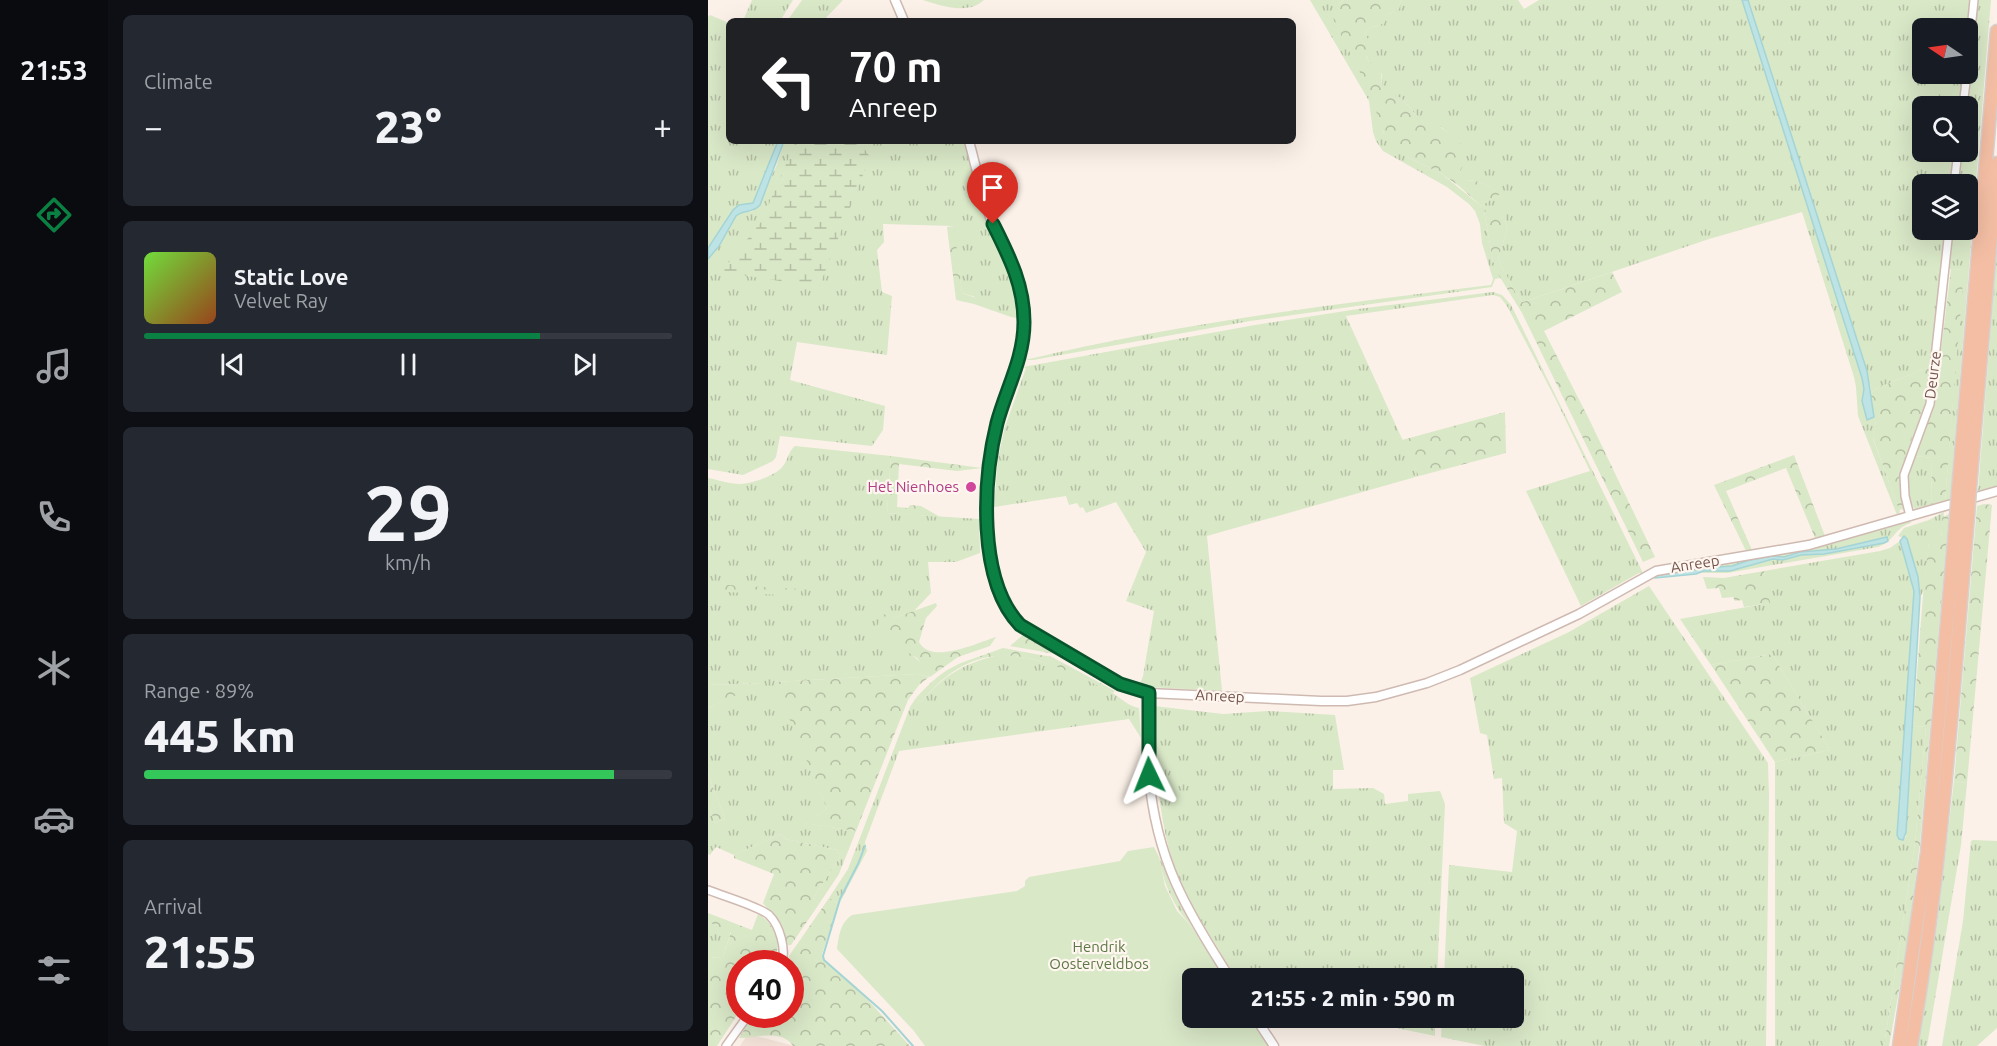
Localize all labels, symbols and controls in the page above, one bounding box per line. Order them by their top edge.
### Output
north arrow [1912,18,1978,84]
map controls [1912,18,1978,240]
icon: left [750,42,828,120]
text: 70 m [849,43,943,90]
text: 21:53 [20,55,88,85]
text: Climate [144,70,213,93]
text: Anreep [849,92,938,122]
button: search [1912,96,1978,162]
text: 23° [374,101,442,152]
text: − [144,108,163,145]
text: + [653,108,672,145]
pin [967,162,1018,224]
icon: arrive [976,171,1009,204]
button: layers [1912,174,1978,240]
icon: directions [33,194,75,236]
text: Static Love [234,264,349,289]
text: Velvet Ray [234,289,328,312]
icon: music [33,345,75,387]
icon: previous [216,348,249,381]
icon: pause [392,348,425,381]
icon: next [568,348,601,381]
street label: Deurze [1921,350,1944,400]
text: 29 [364,468,452,556]
place label: Het Nienhoes [868,478,959,495]
marker: Het Nienhoes [964,480,978,494]
icon: phone [33,496,75,538]
text: km/h [385,551,431,574]
street label: Anreep [1669,551,1721,576]
icon: climate [33,647,75,689]
text: Range · 89% [144,679,254,702]
street label: Anreep [1195,686,1245,705]
text: 445 km [144,710,296,761]
position arrow [1117,743,1181,807]
icon: car [33,798,75,840]
text: Arrival [144,895,202,918]
text: 21:55 [144,926,257,977]
park label: Hendrik Oosterveldbos [1049,938,1149,972]
icon: filters [33,949,75,991]
speed limit sign: 40 [726,950,804,1028]
text: 21:55 · 2 min · 590 m [1251,985,1455,1010]

